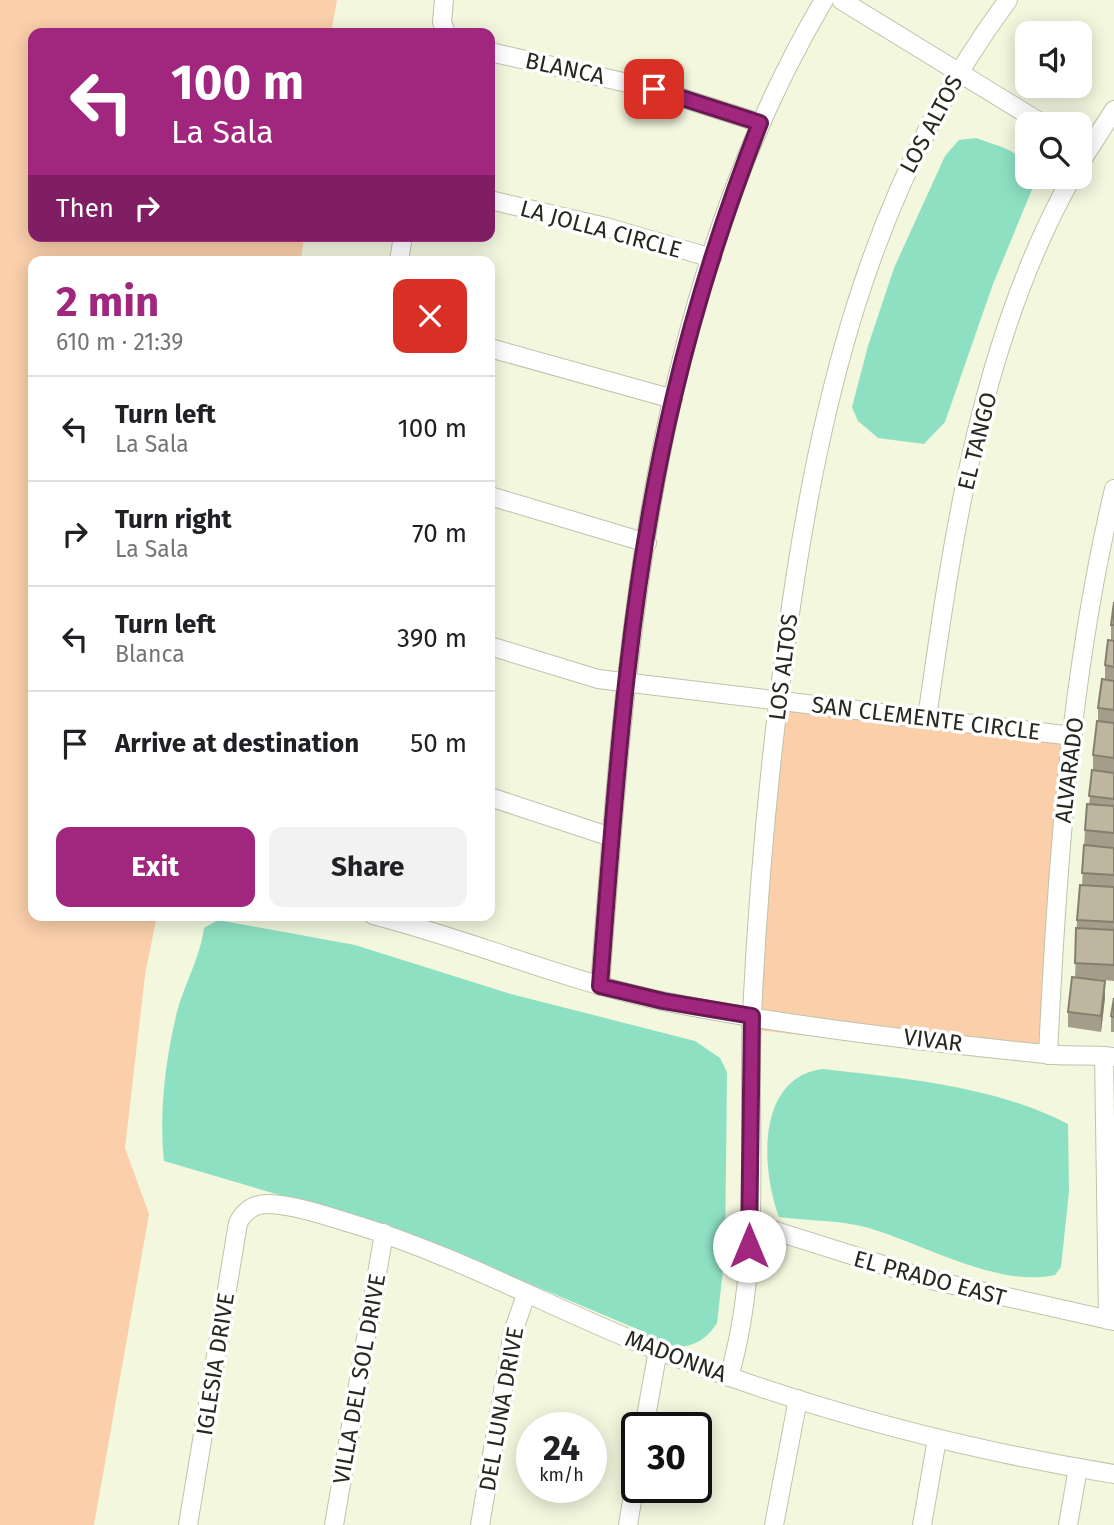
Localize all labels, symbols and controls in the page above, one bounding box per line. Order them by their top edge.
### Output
map controls [1015,21,1092,189]
button: sound [1015,21,1092,98]
street label: BLANCA [523,46,608,90]
text: 100 m [171,53,304,112]
icon: left [56,56,147,147]
pin [624,59,684,119]
icon: arrive [635,70,673,108]
street label: LOS ALTOS [893,70,969,178]
button: search [1015,112,1092,189]
text: La Sala [171,113,274,151]
icon: right [128,189,166,227]
text: Then [56,193,114,224]
street label: LA JOLLA CIRCLE [517,194,685,264]
text: 2 min [56,277,159,327]
button: close [393,279,467,353]
text: 610 m · 21:39 [56,328,183,356]
street label: EL TANGO [951,389,1003,493]
text: Turn left [115,399,216,430]
icon: left [56,410,94,448]
text: 100 m [398,413,467,444]
text: La Sala [115,430,189,458]
text: Turn right [115,504,232,535]
icon: right [56,515,94,553]
text: 70 m [412,518,467,549]
text: La Sala [115,535,189,563]
text: Turn left [115,609,216,640]
street label: LOS ALTOS [763,612,803,722]
icon: left [56,620,94,658]
text: 390 m [397,623,467,654]
text: Blanca [115,640,185,668]
street label: SAN CLEMENTE CIRCLE [810,690,1042,746]
street label: ALVARADO [1049,716,1089,824]
icon: arrive [56,725,94,763]
text: Arrive at destination [115,728,359,759]
text: 50 m [410,728,467,759]
button: Exit [56,827,255,907]
button: Share [269,827,467,907]
street label: VIVAR [902,1023,964,1058]
position arrow [712,1209,786,1283]
street label: EL PRADO EAST [851,1244,1009,1312]
street label: VILLA DEL SOL DRIVE [327,1272,391,1486]
street label: IGLESIA DRIVE [190,1291,240,1437]
street label: MADONNA [621,1324,731,1388]
street label: DEL LUNA DRIVE [473,1325,529,1493]
speed limit sign: 30 [621,1412,712,1503]
text: 24 [543,1427,580,1469]
text: km/h [539,1464,584,1486]

